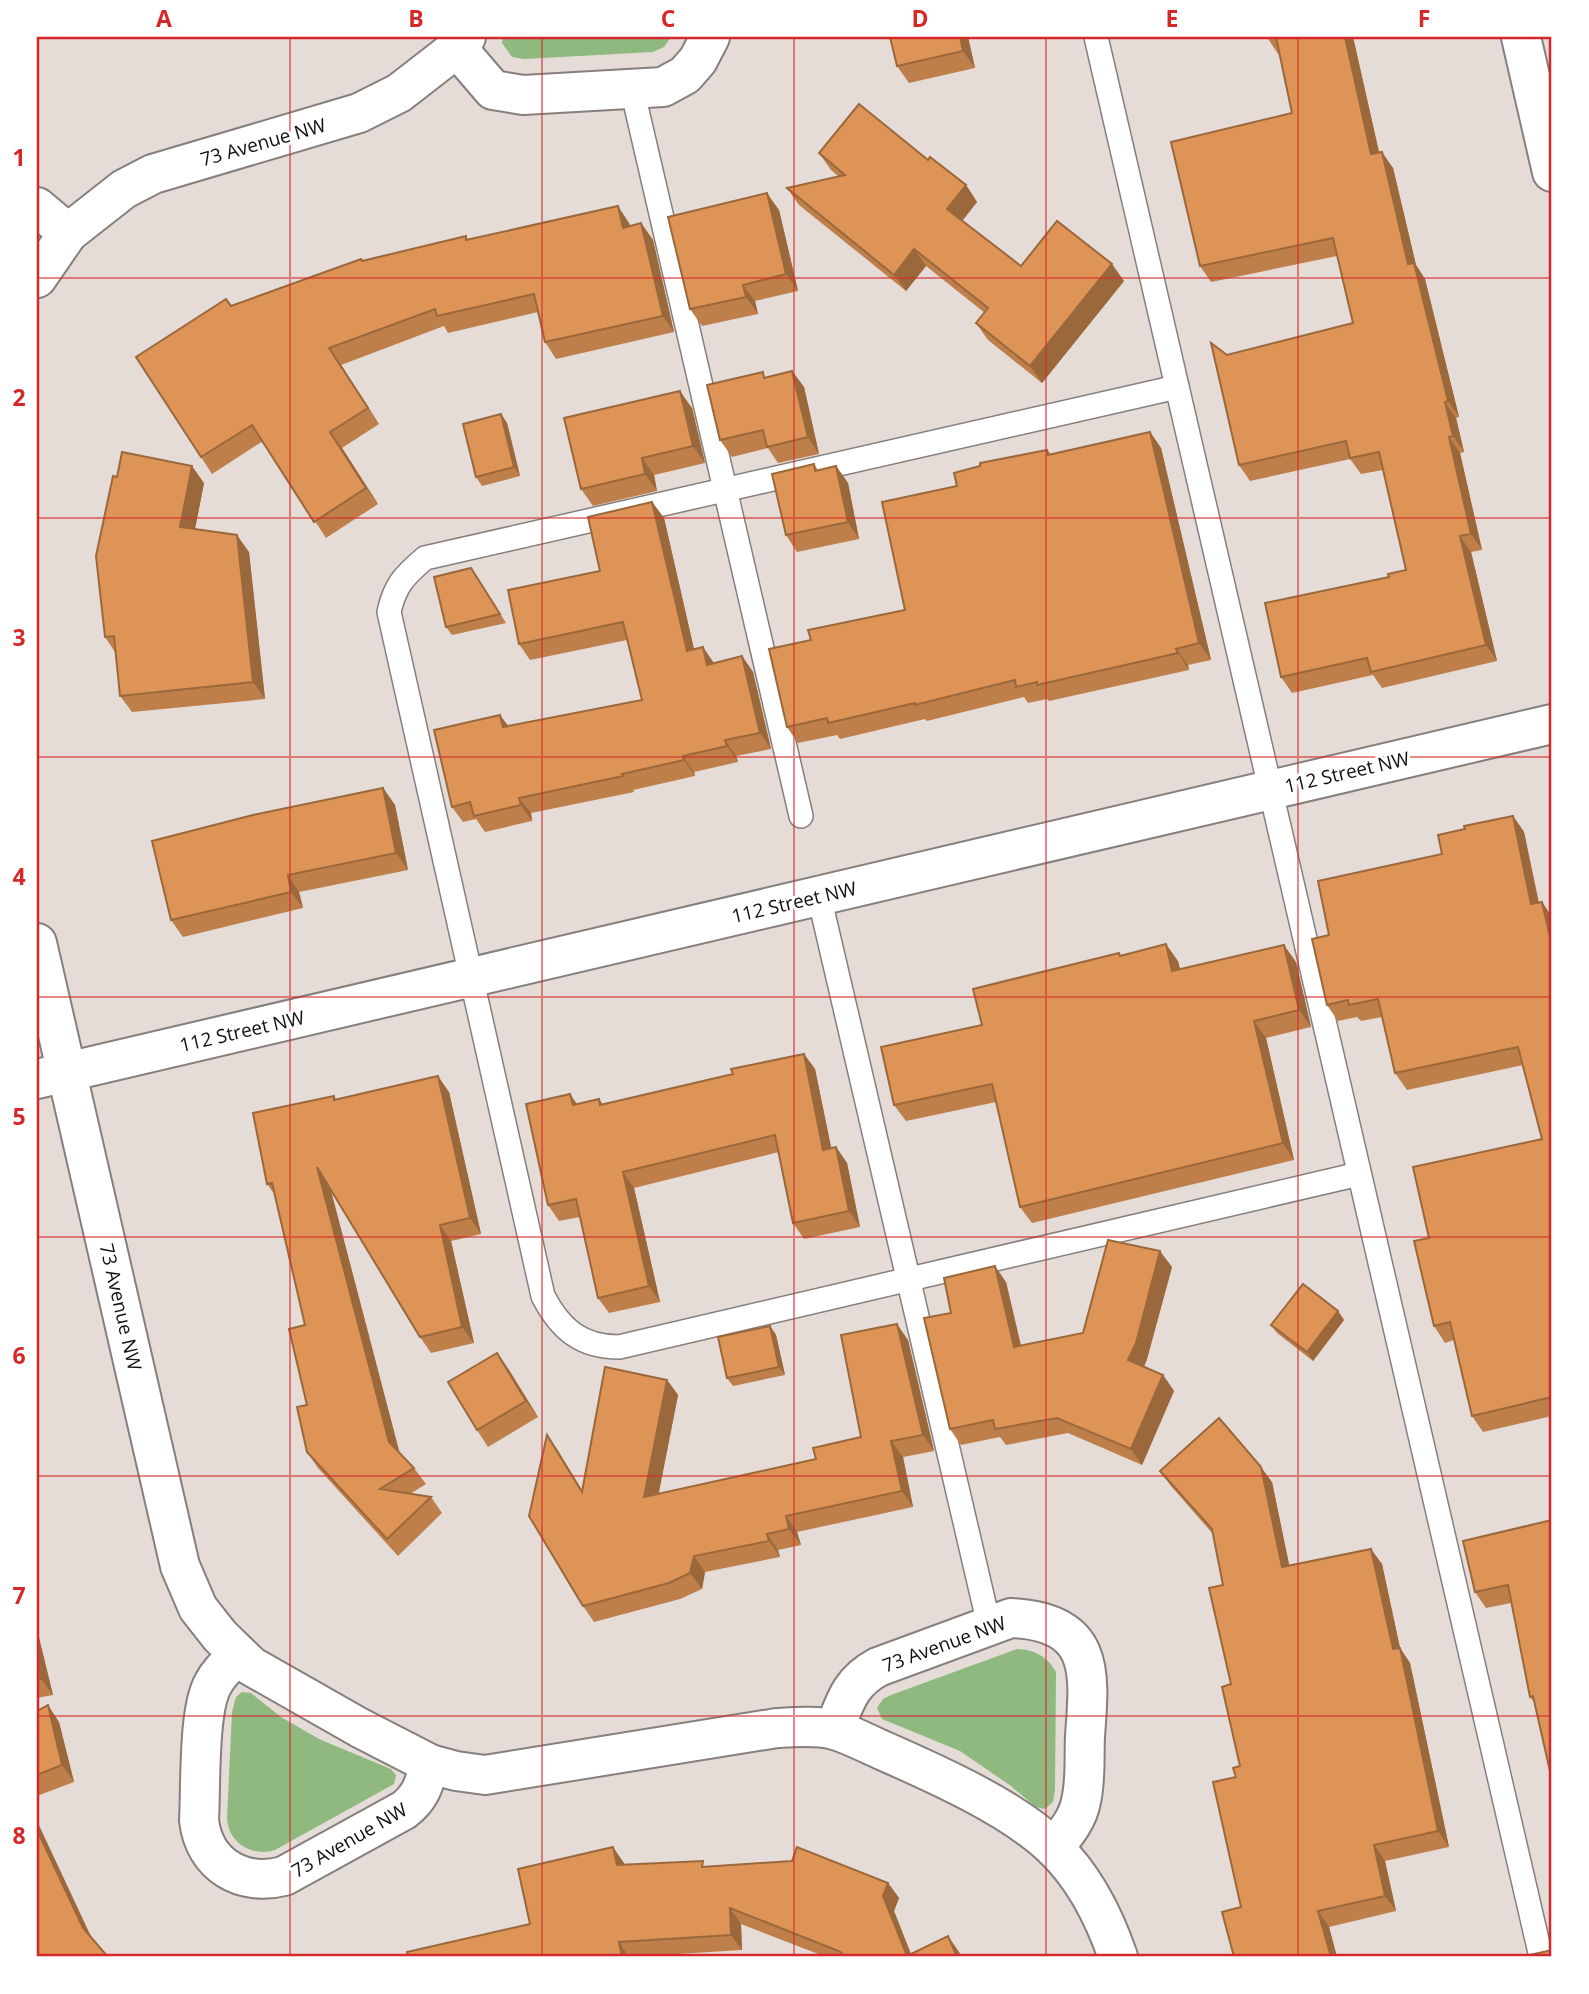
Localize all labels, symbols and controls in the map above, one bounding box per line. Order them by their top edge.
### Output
text: A [156,2,172,34]
text: B [408,2,424,34]
text: C [661,2,675,34]
text: D [911,2,929,34]
text: E [1166,2,1178,34]
text: F [1418,2,1430,34]
street label: 73 Avenue NW [197,112,329,172]
text: 1 [12,141,26,173]
text: 2 [12,381,26,413]
text: 3 [12,621,26,653]
street label: 112 Street NW [1282,745,1412,799]
text: 4 [12,860,26,892]
street label: 112 Street NW [729,875,859,929]
street label: 112 Street NW [177,1004,307,1058]
text: 5 [12,1100,26,1132]
street label: 73 Avenue NW [94,1241,148,1373]
text: 6 [12,1339,26,1371]
text: 7 [12,1579,26,1611]
street label: 73 Avenue NW [879,1609,1010,1678]
street label: 73 Avenue NW [286,1796,412,1884]
text: 8 [12,1819,26,1851]

